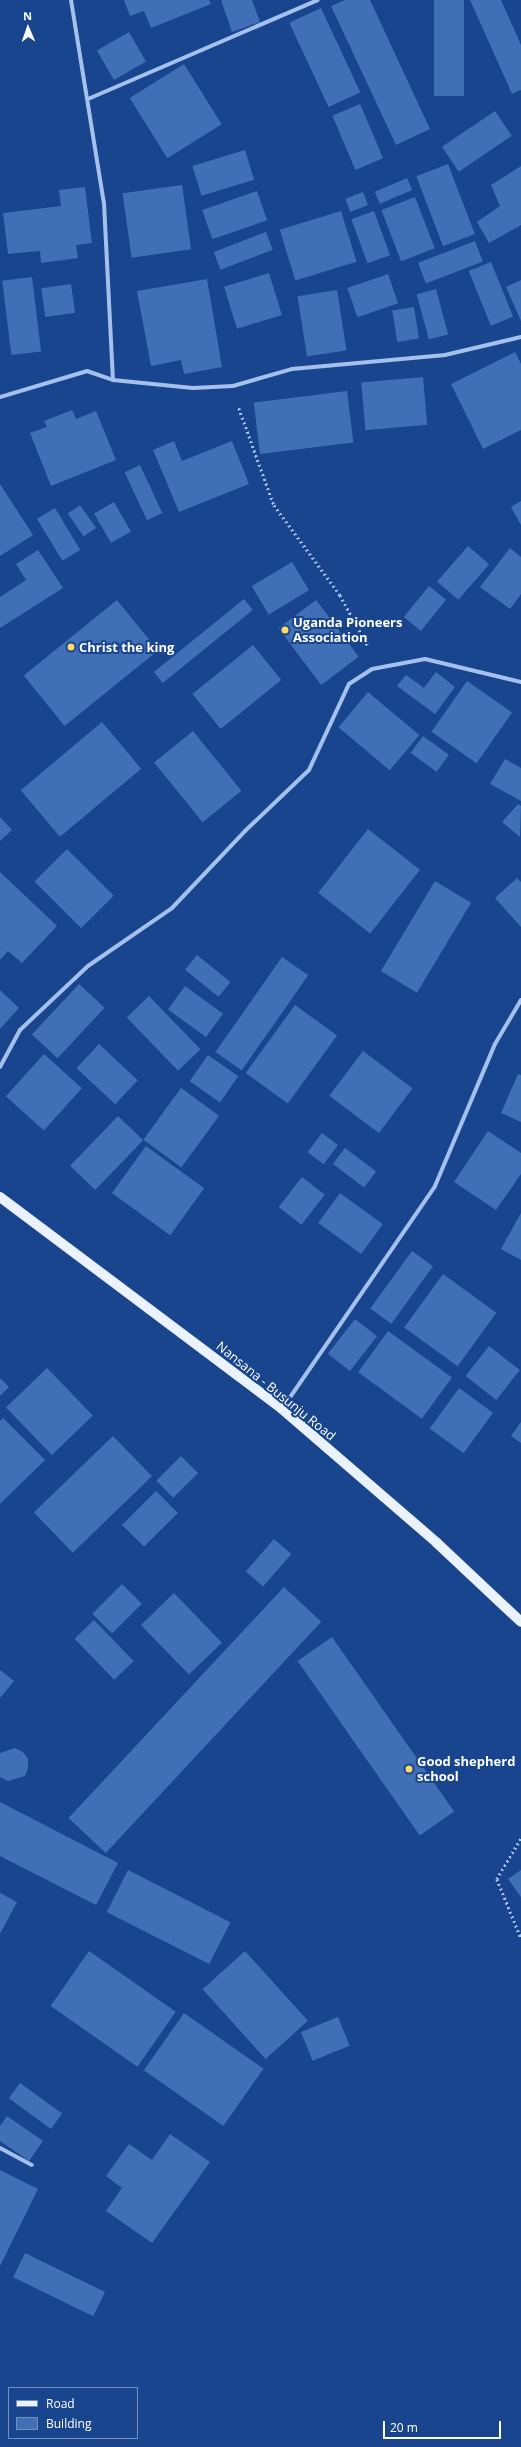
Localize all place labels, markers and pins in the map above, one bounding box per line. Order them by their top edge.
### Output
place label: Uganda Pioneers Association [293,615,402,646]
marker: Uganda Pioneers Association [280,625,290,635]
place label: Christ the king [79,639,174,655]
marker: Christ the king [66,642,76,652]
place label: Good shepherd school [417,1754,515,1785]
marker: Good shepherd school [404,1764,414,1774]

